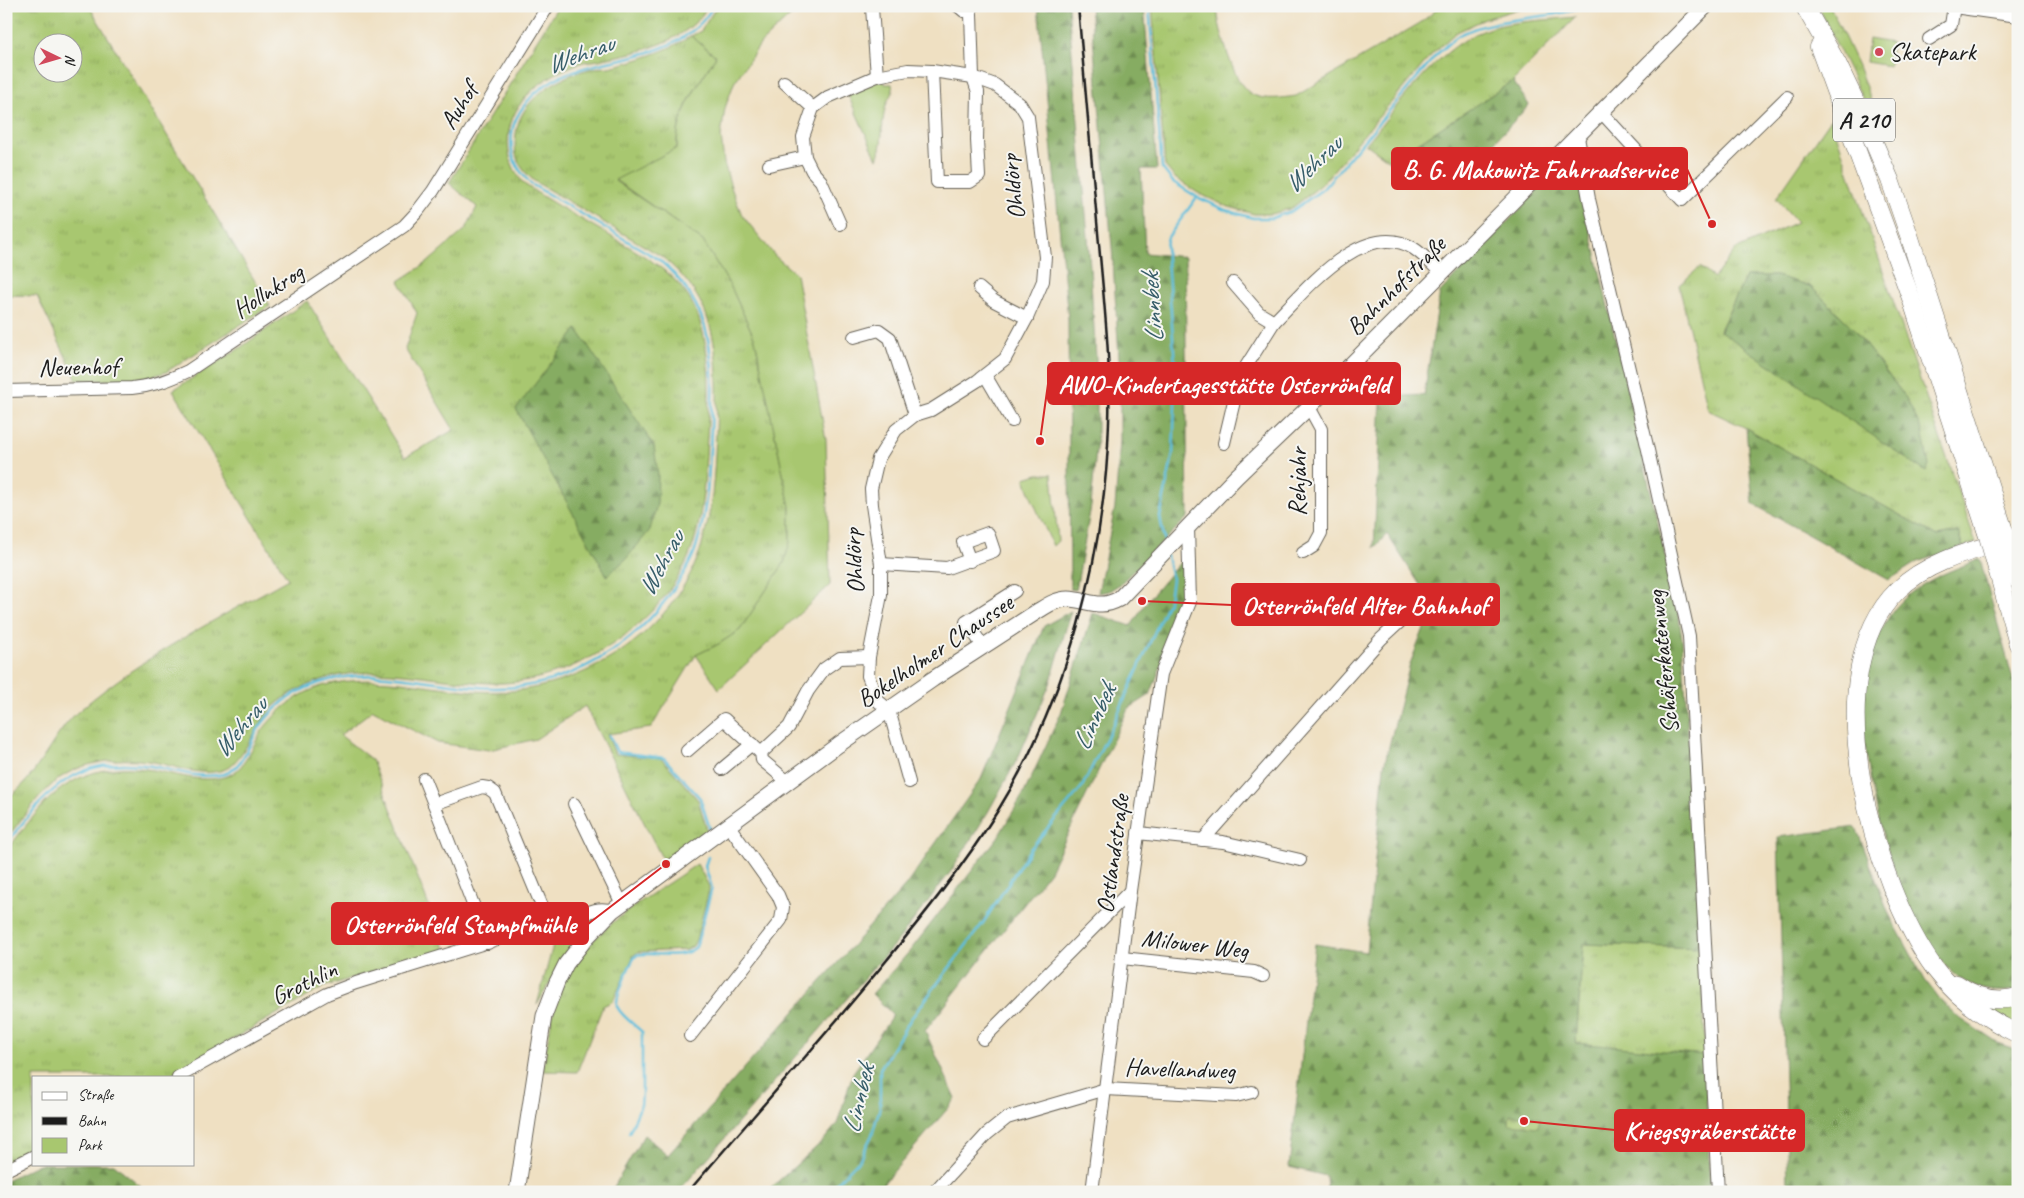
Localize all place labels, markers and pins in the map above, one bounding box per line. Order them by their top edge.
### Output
place label: Skatepark [1889,36,1978,68]
marker: Skatepark [1873,46,1885,58]
callout: B. G. Makowitz Fahrradservice [1392,148,1687,189]
callout: AWO-Kindertagesstätte Osterrönfeld [1048,363,1400,404]
callout: Osterrönfeld Alter Bahnhof [1232,584,1499,625]
callout: Osterrönfeld Stampfmühle [332,903,588,944]
callout: Kriegsgräberstätte [1615,1110,1804,1151]

